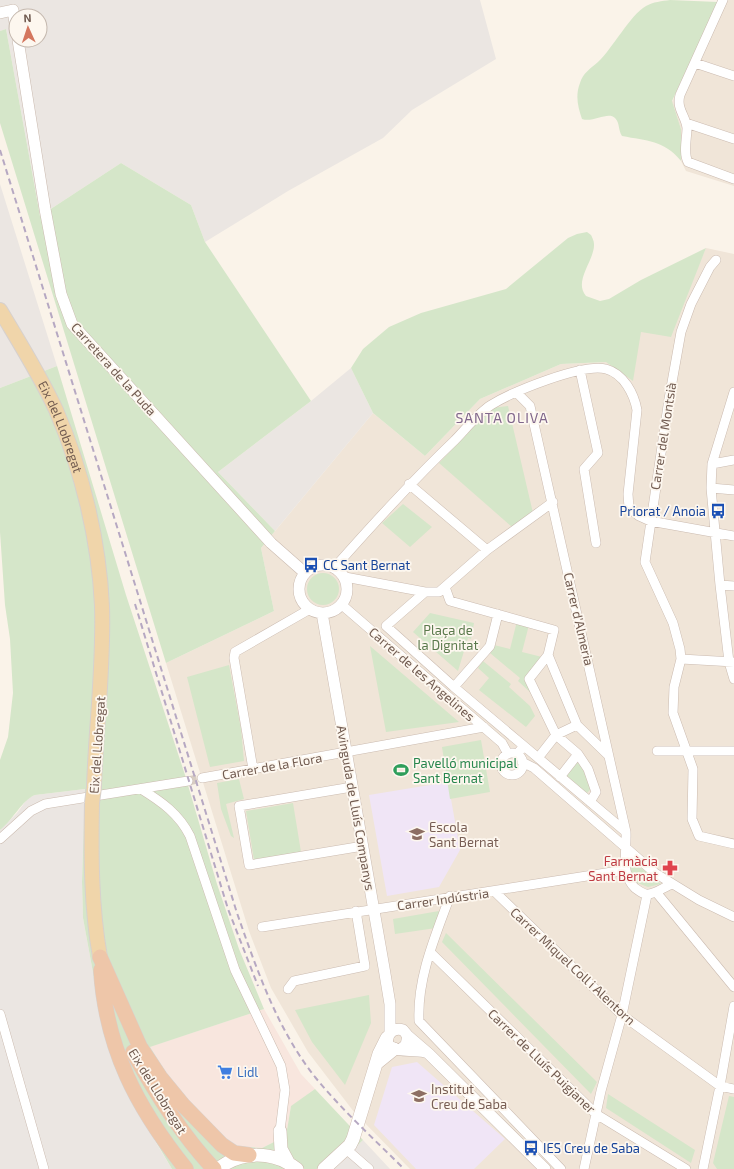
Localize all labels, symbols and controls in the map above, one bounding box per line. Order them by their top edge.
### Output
north arrow [8,8,48,48]
text: N [23,11,32,24]
street label: Carretera de la Puda [68,319,160,419]
street label: Eix del Llobregat [35,378,86,475]
street label: Carrer del Montsià [647,381,679,491]
district label: SANTA OLIVA [455,409,549,426]
bus stop icon: Priorat / Anoia [709,502,727,520]
place label: Priorat / Anoia [620,503,706,519]
bus stop icon: CC Sant Bernat [302,556,320,574]
place label: CC Sant Bernat [323,557,410,573]
street label: Carrer d'Almeria [560,571,598,667]
park label: Plaça de la Dignitat [418,622,478,653]
street label: Carrer de les Angelines [366,624,478,724]
street label: Eix del Llobregat [86,696,108,794]
street label: Avinguda de Lluís Companys [334,724,378,892]
street label: Carrer de la Flora [221,749,323,783]
place label: Pavelló municipal Sant Bernat [413,755,517,786]
sports icon: Pavelló municipal Sant Bernat [392,761,410,779]
place label: Escola Sant Bernat [429,819,499,850]
school or university icon: Escola Sant Bernat [408,825,426,843]
place label: Farmàcia Sant Bernat [588,853,658,884]
pharmacy icon: Farmàcia Sant Bernat [661,859,679,877]
street label: Carrer Indústria [396,885,490,913]
street label: Carrer Miquel Coll i Alentorn [507,904,639,1028]
street label: Carrer de Lluís Puigjaner [485,1005,599,1117]
street label: Eix del Llobregat [125,1045,191,1137]
supermarket icon: Lidl [216,1063,234,1081]
place label: Lidl [237,1064,258,1080]
place label: Institut Creu de Saba [431,1081,507,1112]
school or university icon: Institut Creu de Saba [410,1087,428,1105]
bus stop icon: IES Creu de Saba [522,1139,540,1157]
place label: IES Creu de Saba [543,1140,640,1156]

